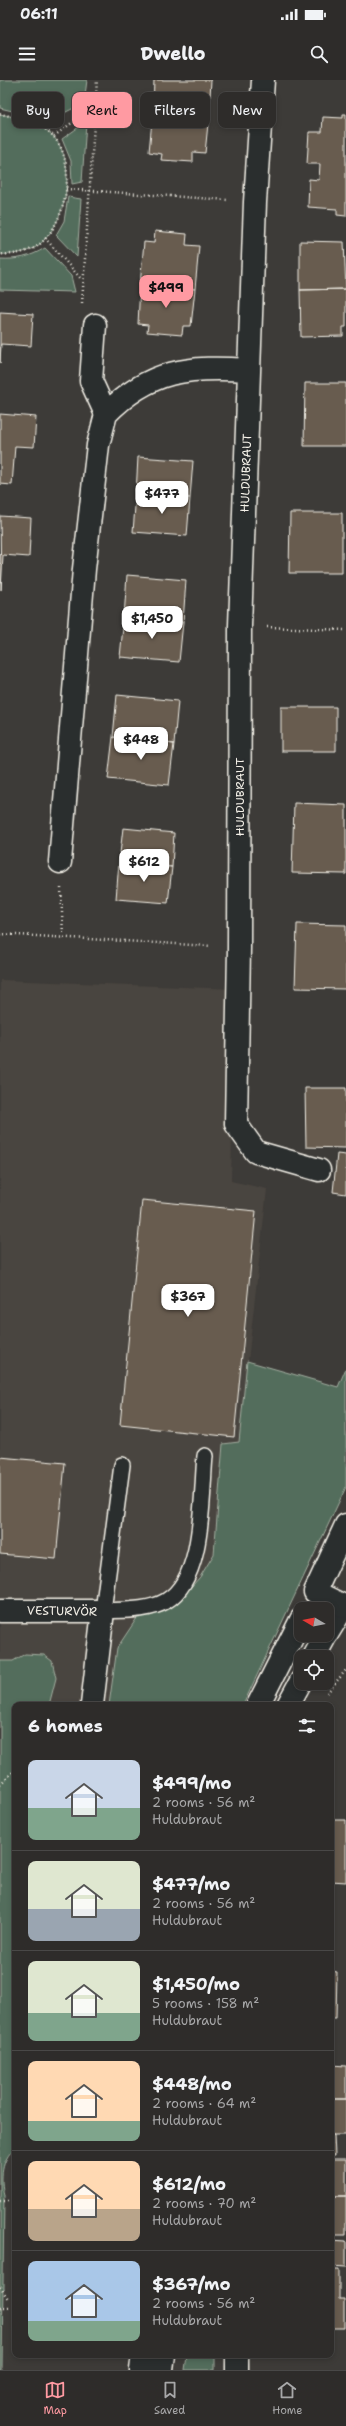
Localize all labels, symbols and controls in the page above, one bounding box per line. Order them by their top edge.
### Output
text: 06:11 [20,4,58,24]
text: Dwello [140,42,206,66]
icon: menu [16,43,38,65]
icon: search [308,43,330,65]
chip: Buy [12,92,64,128]
chip: Rent [72,92,132,128]
chip: Filters [140,92,210,128]
chip: New [218,92,276,128]
pin: $499 [142,275,190,309]
text: $499 [148,279,184,296]
street label: HULDUBRAUT [237,433,255,513]
pin: $477 [138,481,186,515]
text: $477 [144,485,180,502]
pin: $1,450 [119,606,185,640]
text: $1,450 [131,610,173,627]
pin: $448 [117,727,165,761]
text: $448 [123,731,159,748]
street label: HULDUBRAUT [232,757,248,836]
pin: $612 [120,849,168,883]
text: $612 [128,853,160,870]
pin: $367 [164,1284,212,1318]
text: $367 [170,1288,206,1305]
street label: VESTURVÖR [27,1602,97,1620]
north arrow [294,1602,334,1642]
map controls [294,1602,334,1690]
button: locate [294,1650,334,1690]
text: 6 homes [28,1715,103,1737]
icon: filters [296,1715,318,1737]
text: $499/mo [152,1772,231,1794]
icon: home [60,1776,108,1824]
text: 2 rooms · 56 m² [152,1794,255,1811]
text: Huldubraut [152,1811,222,1828]
text: $477/mo [152,1873,230,1895]
icon: home [60,1877,108,1925]
text: 2 rooms · 56 m² [152,1895,255,1912]
text: Huldubraut [152,1912,222,1929]
text: $1,450/mo [152,1973,240,1995]
icon: home [60,1977,108,2025]
text: 5 rooms · 158 m² [152,1995,259,2012]
text: Huldubraut [152,2012,222,2029]
text: $448/mo [152,2073,232,2095]
icon: home [60,2077,108,2125]
text: 2 rooms · 64 m² [152,2095,256,2112]
text: Huldubraut [152,2112,222,2129]
text: $612/mo [152,2173,226,2195]
icon: home [60,2177,108,2225]
text: 2 rooms · 70 m² [152,2195,256,2212]
text: Huldubraut [152,2212,222,2229]
text: $367/mo [152,2273,231,2295]
icon: home [60,2277,108,2325]
text: 2 rooms · 56 m² [152,2295,255,2312]
text: Huldubraut [152,2312,222,2329]
tab: Map [43,2379,67,2418]
tab: Saved [154,2379,185,2418]
tab: Home [272,2379,303,2418]

